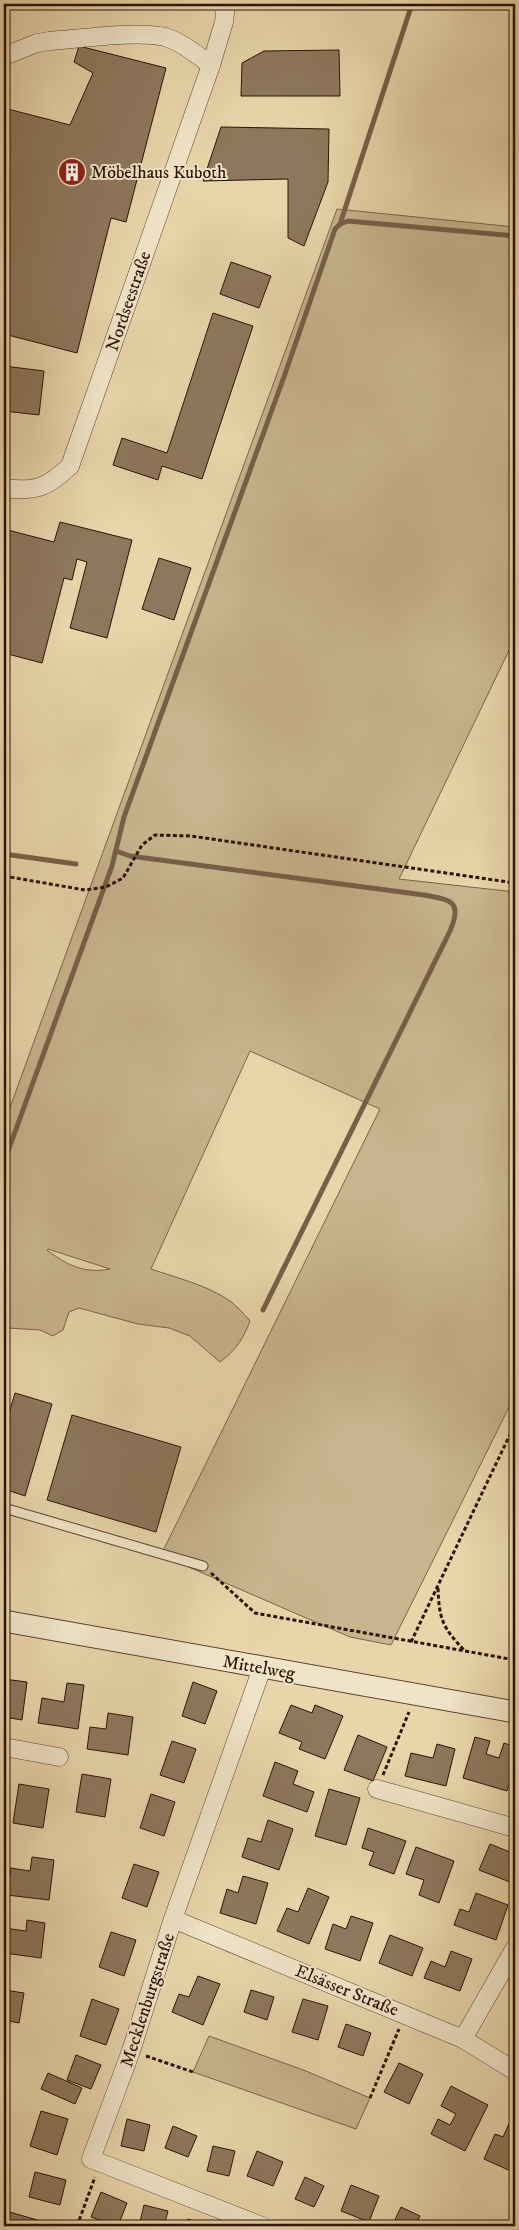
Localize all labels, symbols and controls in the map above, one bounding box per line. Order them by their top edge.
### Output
building icon: Möbelhaus Kuboth [57,157,87,187]
place label: Möbelhaus Kuboth [91,162,227,184]
street label: Nordseestraße [102,249,156,354]
street label: Mittelweg [221,1651,297,1685]
street label: Mecklenburgstraße [116,1931,180,2070]
street label: Elsässer Straße [292,1960,402,2022]

